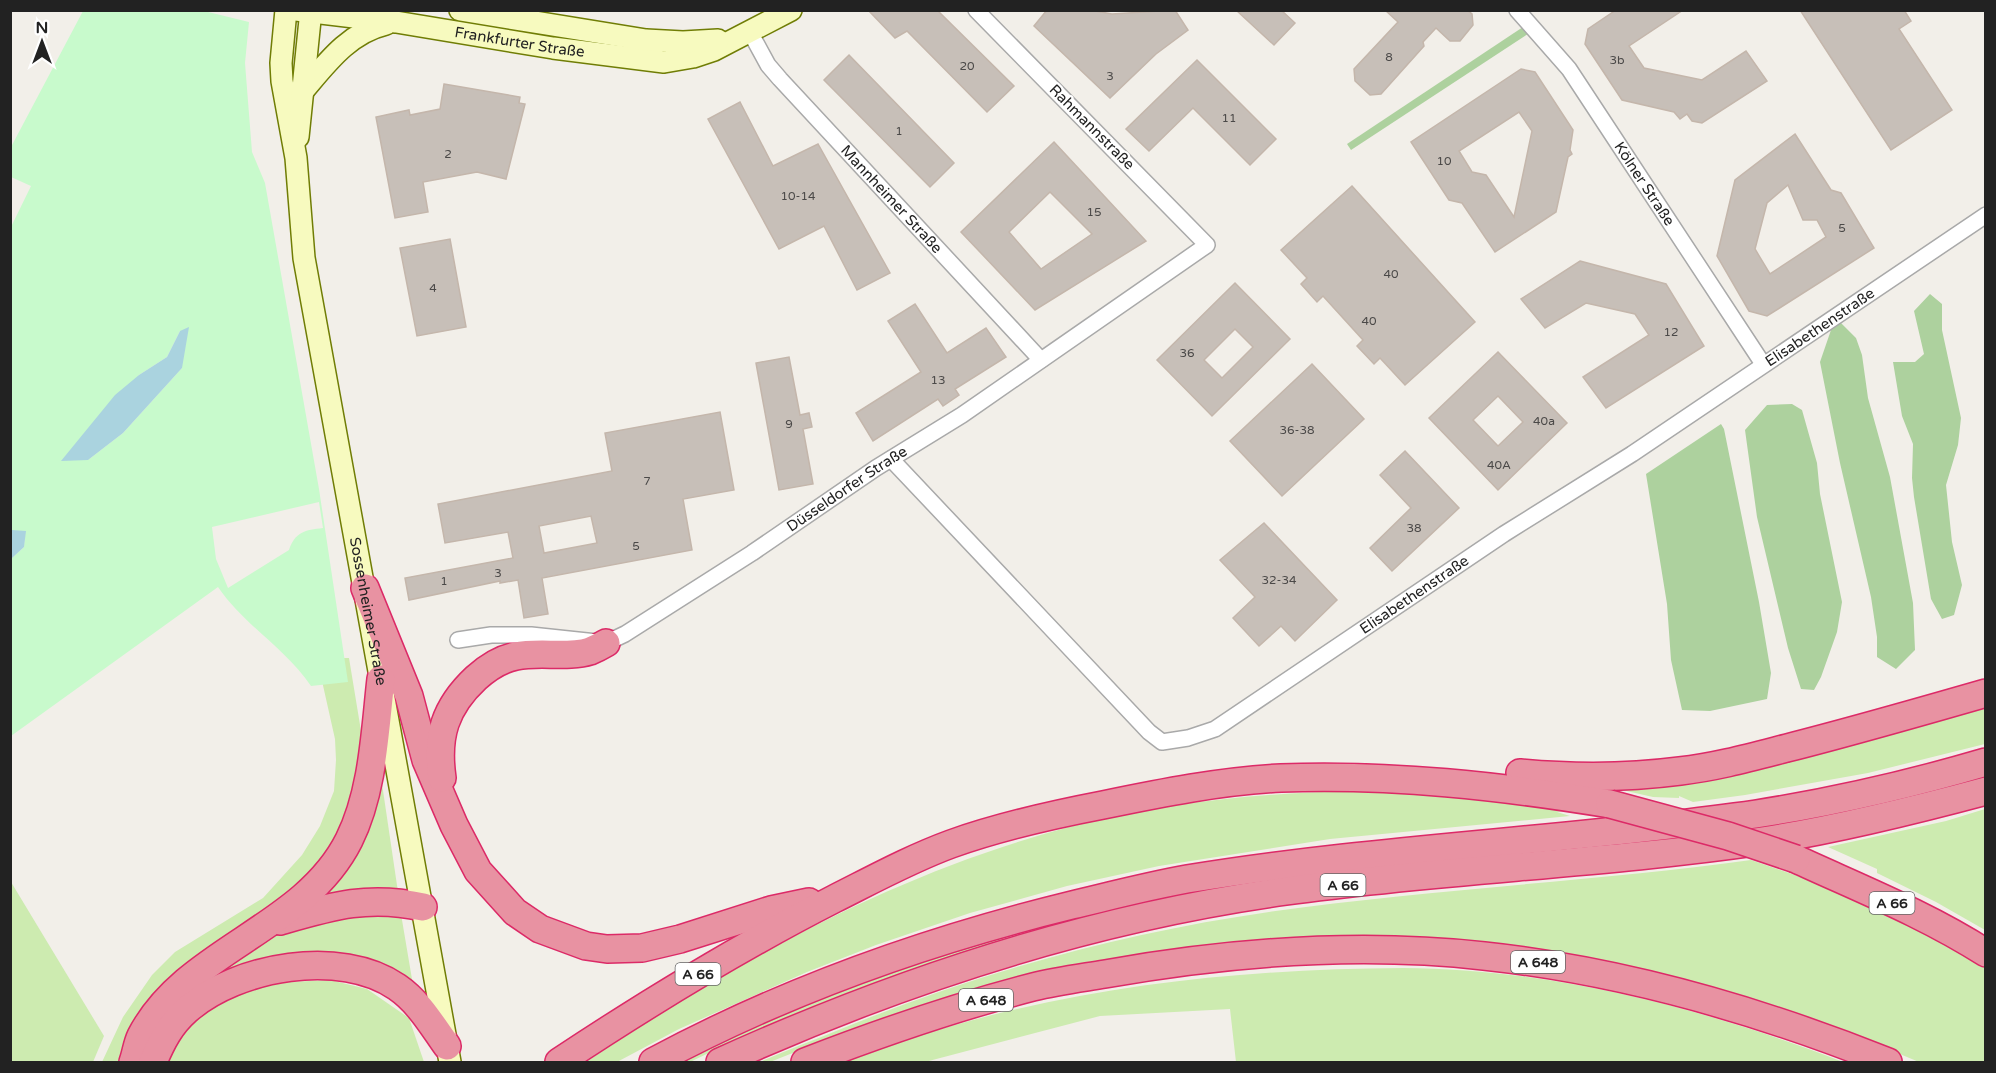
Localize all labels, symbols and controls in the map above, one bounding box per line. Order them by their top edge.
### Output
north arrow [12,12,72,72]
text: N [36,18,48,38]
street label: Frankfurter Straße [453,23,586,61]
house number: 8 [1385,50,1393,64]
house number: 3b [1609,53,1625,67]
house number: 20 [959,59,975,73]
house number: 3 [1106,69,1114,83]
street label: Rahmannstraße [1046,81,1138,173]
house number: 11 [1221,111,1237,125]
house number: 1 [895,124,903,138]
street label: Kölner Straße [1610,138,1679,229]
street label: Mannheimer Straße [837,141,946,257]
house number: 2 [444,147,452,161]
house number: 10 [1436,154,1452,168]
house number: 10-14 [780,189,816,203]
house number: 15 [1086,205,1102,219]
house number: 5 [1838,221,1846,235]
house number: 40 [1383,267,1399,281]
house number: 4 [429,281,437,295]
street label: Elisabethenstraße [1762,284,1878,370]
house number: 40 [1361,314,1377,328]
house number: 12 [1663,325,1679,339]
house number: 36 [1179,346,1195,360]
house number: 13 [930,373,946,387]
house number: 40a [1533,414,1555,428]
house number: 9 [785,417,793,431]
house number: 36-38 [1279,423,1315,437]
street label: Düsseldorfer Straße [783,442,910,536]
house number: 40A [1487,458,1511,472]
house number: 7 [643,474,651,488]
house number: 38 [1406,521,1422,535]
street label: Sossenheimer Straße [346,536,390,687]
house number: 5 [632,539,640,553]
street label: Elisabethenstraße [1356,551,1472,638]
house number: 3 [494,566,502,580]
house number: 32-34 [1261,573,1297,587]
house number: 1 [440,574,448,588]
road number: A 66 [1320,874,1366,896]
road number: A 66 [1870,892,1914,914]
road number: A 648 [1511,951,1565,973]
road number: A 66 [676,963,720,985]
road number: A 648 [959,989,1013,1011]

